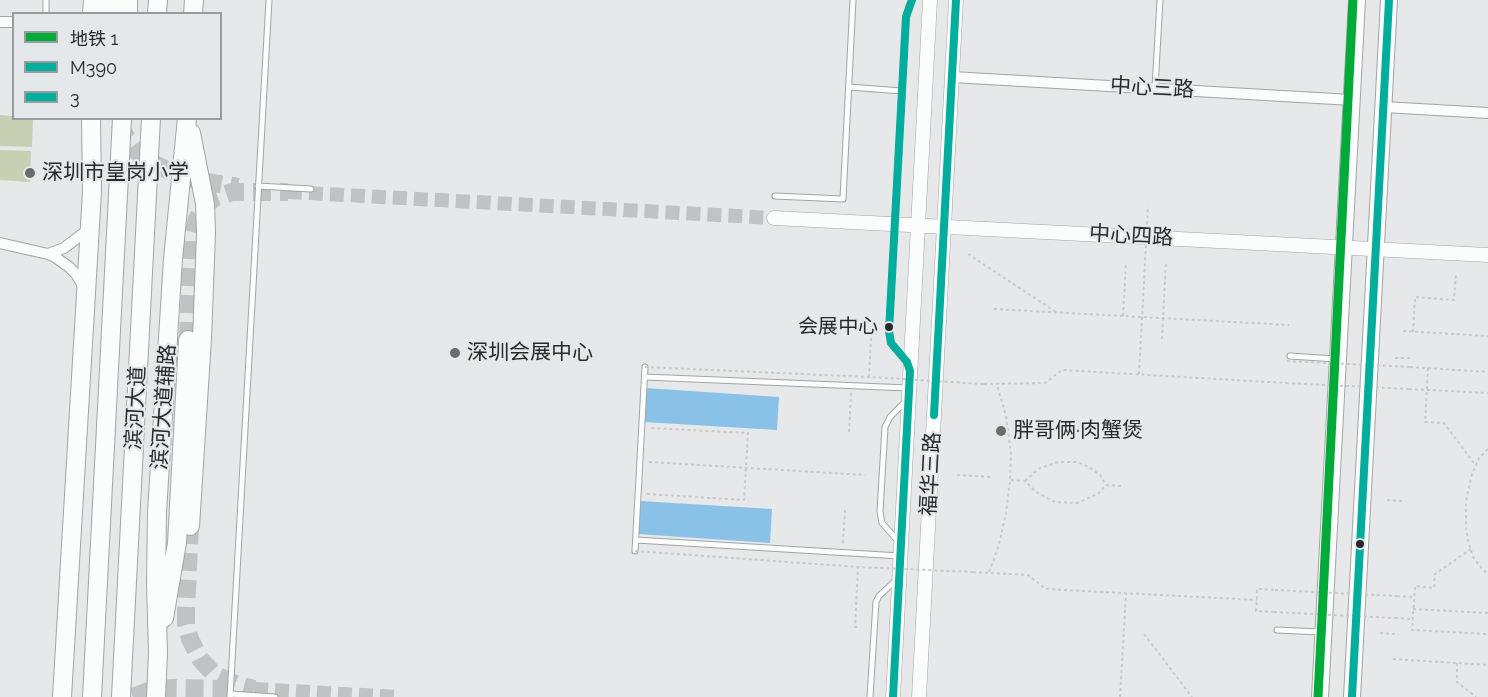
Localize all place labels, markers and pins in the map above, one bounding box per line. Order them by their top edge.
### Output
place label: 深圳市皇岗小学 [42,160,189,186]
marker: 深圳市皇岗小学 [23,166,37,180]
place label: 会展中心 [798,315,878,339]
marker: 会展中心 [883,321,895,333]
place label: 深圳会展中心 [467,340,593,366]
marker: 深圳会展中心 [448,346,462,360]
place label: 胖哥俩·肉蟹煲 [1013,418,1143,444]
marker: 胖哥俩·肉蟹煲 [994,424,1008,438]
unlabelled marker [1354,538,1366,550]

